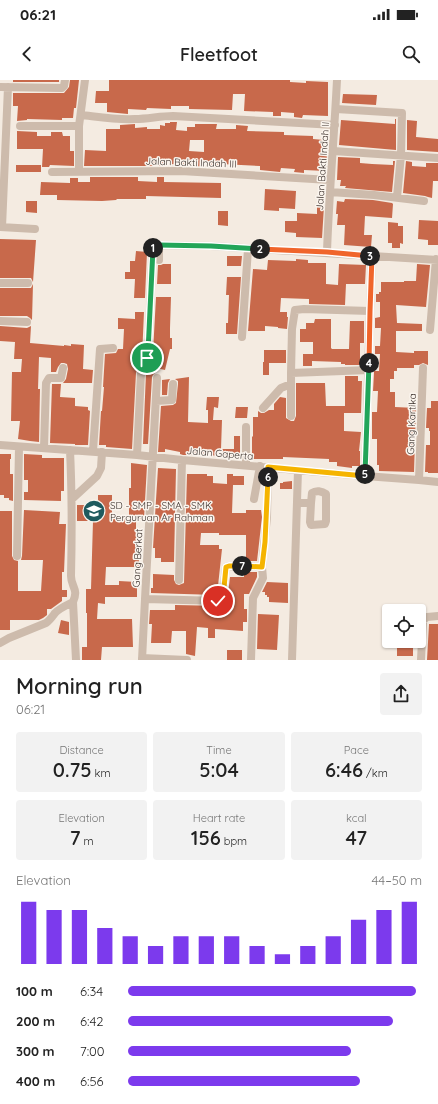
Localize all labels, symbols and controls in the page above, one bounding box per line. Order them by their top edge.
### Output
text: 06:21 [20,5,56,24]
icon: back [16,43,38,65]
text: Fleetfoot [180,43,258,66]
icon: search [400,43,422,65]
street label: Jalan Bakti Indah II [313,121,332,211]
street label: Jalan Bakti Indah III [145,154,237,171]
pin: 1 [143,238,163,258]
pin: 2 [250,239,270,259]
text: 1 [151,241,155,255]
text: 2 [257,242,263,256]
pin: 3 [360,246,380,266]
text: 3 [367,249,373,263]
pin [130,341,164,375]
icon: arrive [136,347,158,369]
pin: 4 [359,353,379,373]
text: 4 [366,356,372,370]
street label: Gang Kartika [404,393,419,455]
street label: Jalan Gaperta [186,444,254,463]
pin: 5 [355,464,375,484]
pin: 6 [258,467,278,487]
text: 5 [362,467,368,481]
text: 6 [265,470,271,484]
school or university icon: SD - SMP - SMA - SMK Perguruan Ar Rahman [81,498,107,524]
place label: SD - SMP - SMA - SMK Perguruan Ar Rahman [110,499,214,524]
street label: Gang Berkat [129,528,146,588]
pin: 7 [232,556,252,576]
text: 7 [239,559,245,573]
pin [201,584,235,618]
icon: check [207,590,229,612]
map controls [382,604,426,648]
button: locate [382,604,426,648]
text: Morning run [16,672,143,700]
button: share [380,673,422,715]
text: 06:21 [16,701,45,717]
text: Distance [60,743,104,757]
text: Time [206,743,232,757]
text: Pace [344,743,369,757]
text: 0.75 [53,757,92,782]
text: 5:04 [199,757,239,782]
text: 6:46 [325,757,363,782]
text: km [92,766,111,780]
text: /km [363,766,388,780]
text: Elevation [58,811,105,825]
text: Heart rate [193,811,245,825]
text: kcal [346,811,367,825]
text: 7 [70,825,81,850]
text: 156 [191,825,221,850]
text: 47 [346,825,367,850]
text: m [81,834,94,848]
text: bpm [221,834,247,848]
text: Elevation [16,872,71,888]
text: 44–50 m [371,872,422,888]
text: 100 m [16,983,53,999]
text: 6:34 [80,983,103,999]
text: 200 m [16,1013,55,1029]
text: 6:42 [80,1013,103,1029]
text: 300 m [16,1043,55,1059]
text: 7:00 [80,1043,105,1059]
text: 400 m [16,1073,55,1089]
text: 6:56 [80,1073,104,1089]

